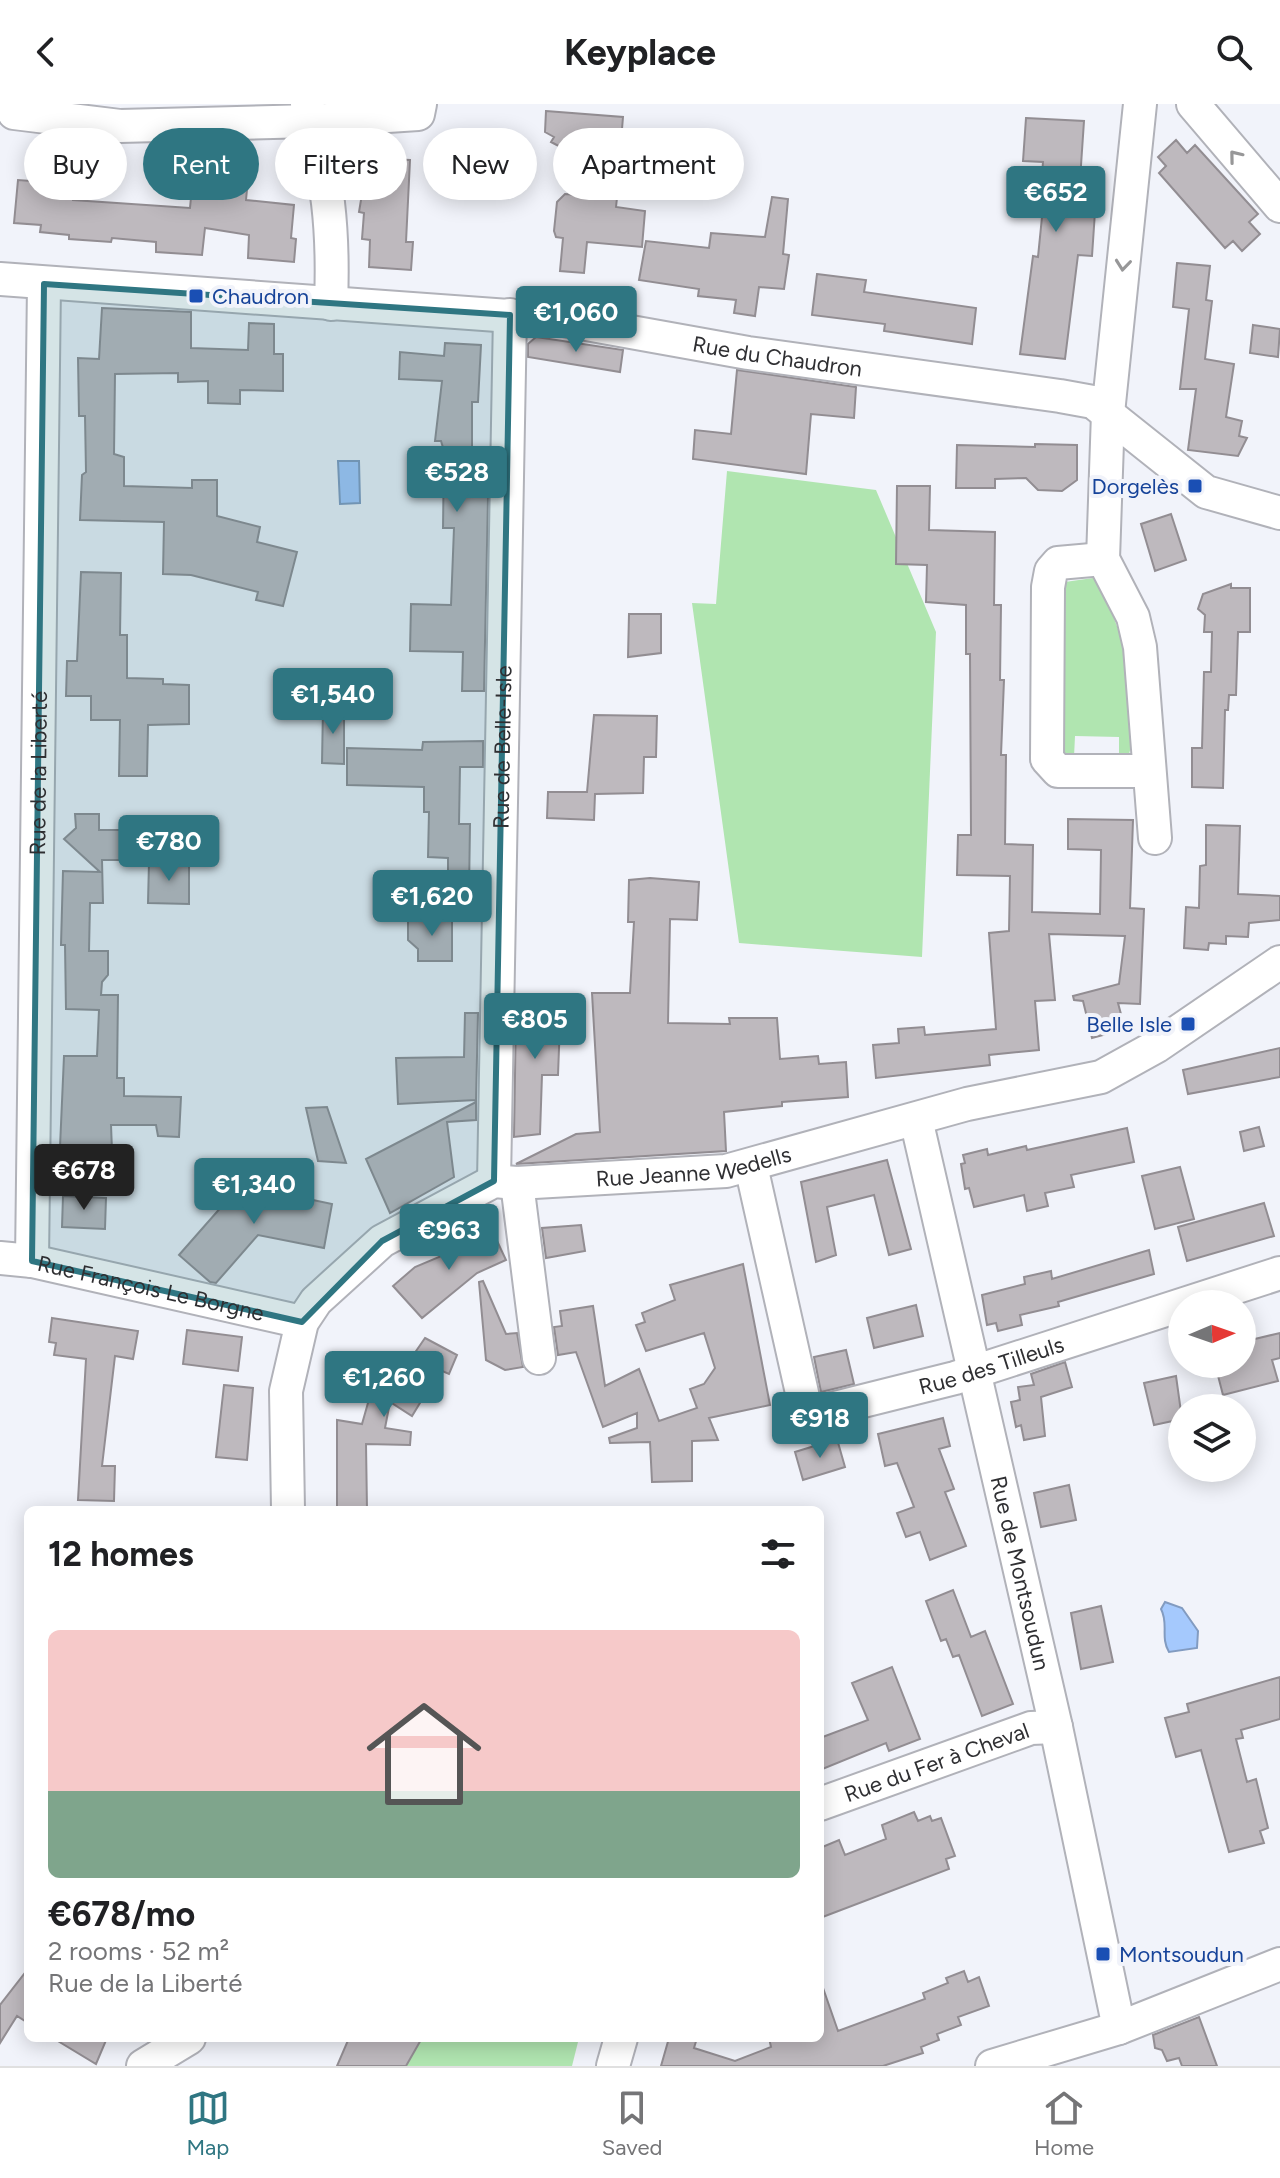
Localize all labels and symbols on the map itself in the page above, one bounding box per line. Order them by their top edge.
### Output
one-way arrow [1230,151,1245,165]
pin: €652 [1009,166,1103,234]
one-way arrow [1115,259,1132,272]
place label: Chaudron [212,283,309,310]
pin: €1,060 [511,286,641,354]
marker: Chaudron [187,287,205,305]
street label: Rue du Chaudron [690,330,864,383]
pin: €528 [410,446,504,514]
place label: Dorgelès [1092,473,1179,500]
marker: Dorgelès [1186,477,1204,495]
street label: Rue de Belle-Isle [488,665,518,829]
pin: €1,540 [268,668,398,736]
street label: Rue de la Liberté [24,691,53,856]
pin: €780 [122,815,216,883]
pin: €1,620 [367,870,497,938]
pin: €805 [488,993,582,1061]
place label: Belle Isle [1086,1011,1172,1038]
marker: Belle Isle [1179,1015,1197,1033]
street label: Rue Jeanne Wedells [595,1141,794,1192]
pin: €678 [37,1144,131,1212]
pin: €1,340 [189,1158,319,1226]
pin: €963 [402,1204,496,1272]
street label: Rue François Le Borgne [35,1250,267,1327]
north arrow [1168,1290,1256,1378]
street label: Rue des Tilleuls [916,1331,1067,1401]
pin: €1,260 [319,1351,449,1419]
pin: €918 [773,1392,867,1460]
street label: Rue de Montsoudun [985,1473,1056,1673]
street label: Rue du Fer à Cheval [841,1717,1033,1808]
place label: Montsoudun [1119,1941,1244,1968]
marker: Montsoudun [1094,1945,1112,1963]

